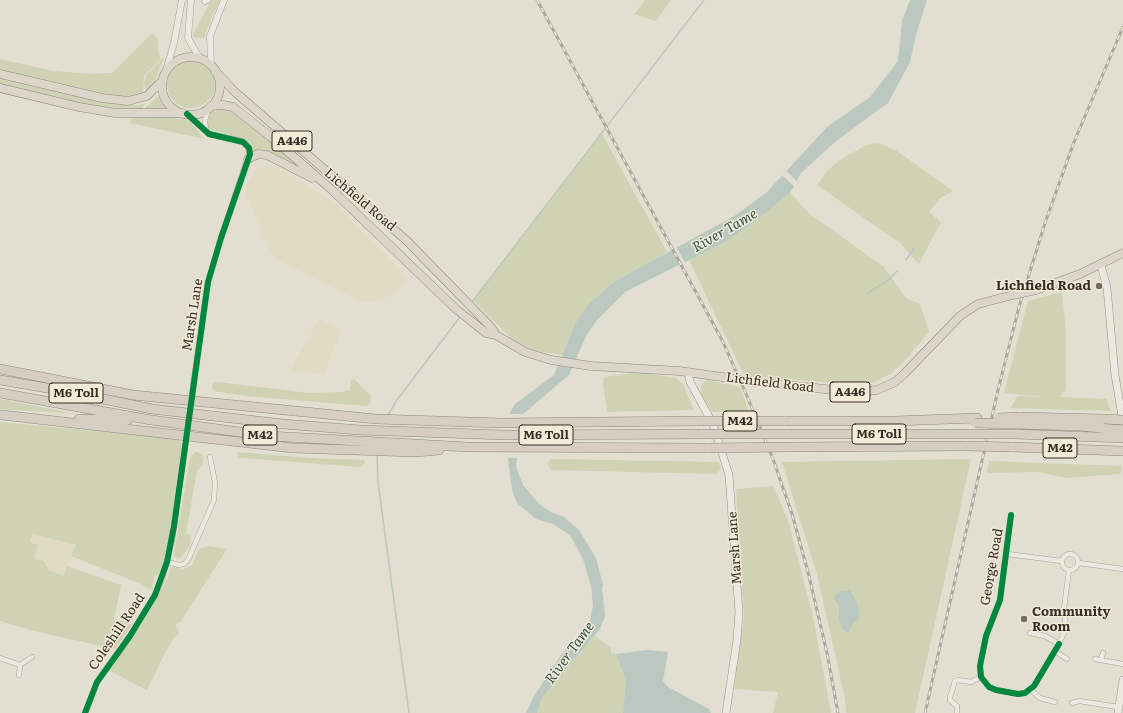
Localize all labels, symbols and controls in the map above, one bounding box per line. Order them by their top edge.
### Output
road number: A446 [272,131,312,151]
street label: Lichfield Road [321,165,399,235]
water label: River Tame [690,206,760,256]
street label: Marsh Lane [180,278,206,352]
place label: Lichfield Road [996,278,1091,294]
marker: Lichfield Road [1094,281,1104,291]
street label: Lichfield Road [725,370,815,396]
road number: A446 [830,382,870,402]
road number: M6 Toll [49,383,103,403]
road number: M42 [723,411,757,431]
road number: M6 Toll [852,424,906,444]
road number: M42 [243,425,277,445]
road number: M6 Toll [519,425,573,445]
road number: M42 [1043,438,1077,458]
street label: Marsh Lane [725,511,745,585]
street label: George Road [978,527,1006,607]
street label: Coleshill Road [86,591,148,673]
place label: Community Room [1032,604,1110,635]
marker: Community Room [1019,614,1029,624]
water label: River Tame [542,619,598,687]

